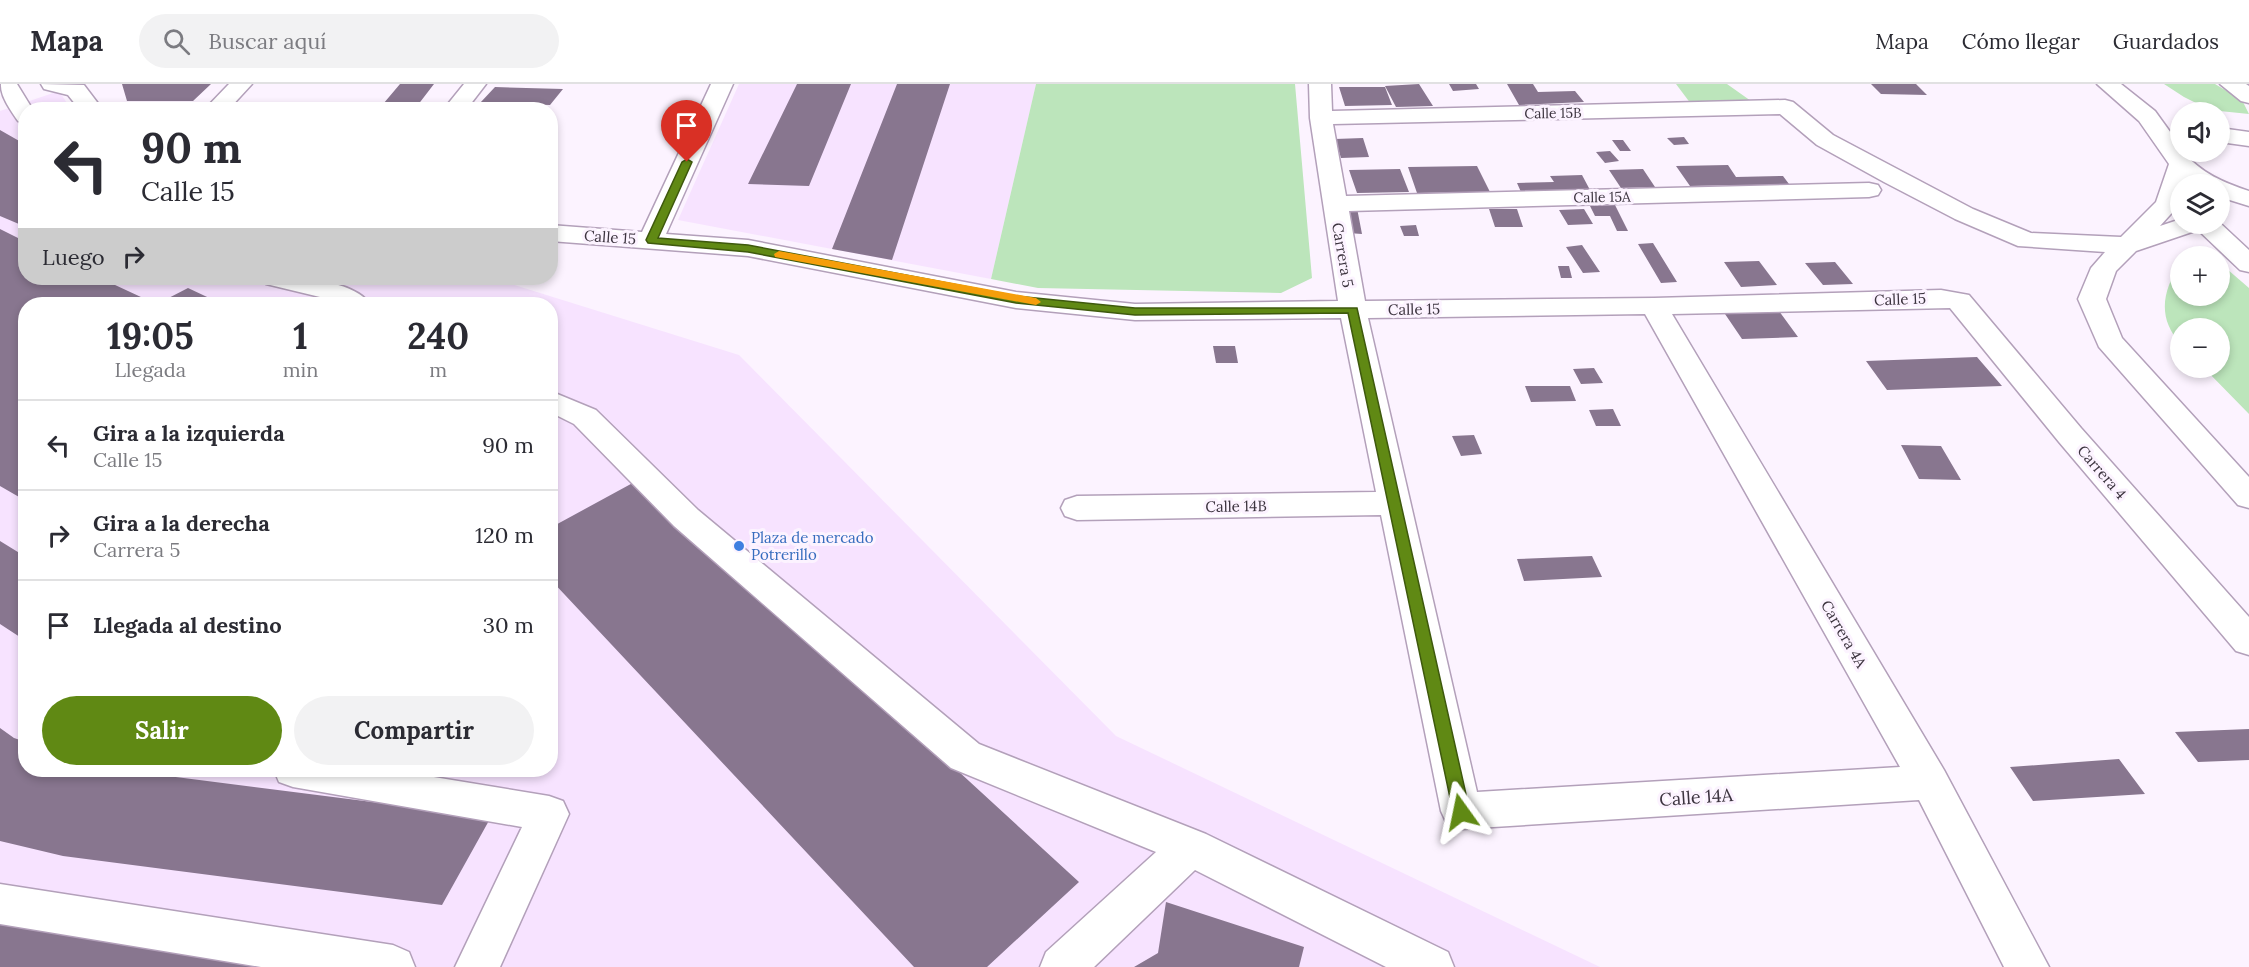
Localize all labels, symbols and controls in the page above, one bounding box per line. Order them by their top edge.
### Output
search box [139,14,559,68]
text: Mapa [30,23,103,59]
icon: search [160,25,193,58]
text: Buscar aquí [208,27,327,55]
text: Mapa [1875,28,1929,55]
text: Cómo llegar [1962,28,2080,55]
text: Guardados [2113,28,2219,55]
pin [661,100,712,162]
map controls [2170,102,2230,378]
button: sound [2170,102,2230,162]
street label: Calle 15B [1524,103,1582,122]
icon: arrive [670,109,703,142]
text: 90 m [141,121,242,175]
icon: left [42,126,120,204]
text: Calle 15 [141,174,235,208]
button: layers [2170,174,2230,234]
street label: Calle 15A [1573,187,1631,206]
street label: Carrera 5 [1328,221,1358,289]
street label: Calle 15 [583,226,637,248]
icon: right [117,240,150,273]
text: Luego [42,243,105,271]
button: + [2170,246,2230,306]
street label: Calle 15 [1874,289,1926,309]
street label: Calle 15 [1388,299,1440,319]
text: 19:05 [107,313,194,359]
text: 1 [293,313,308,359]
text: 240 [407,313,469,359]
button: − [2170,318,2230,378]
text: Llegada [115,357,186,382]
text: min [283,357,318,382]
text: m [429,357,447,382]
text: Gira a la izquierda [93,419,285,447]
icon: left [42,429,75,462]
text: 90 m [482,431,534,459]
street label: Carrera 4 [2073,441,2131,503]
text: Calle 15 [93,447,162,472]
street label: Calle 14B [1205,496,1267,516]
text: Gira a la derecha [93,509,270,537]
icon: right [42,519,75,552]
text: 120 m [475,521,534,549]
place label: Plaza de mercado Potrerillo [751,528,874,564]
text: Carrera 5 [93,537,180,562]
marker: Plaza de mercado Potrerillo [732,539,746,553]
street label: Carrera 4A [1817,597,1871,672]
icon: arrive [42,609,75,642]
text: Llegada al destino [93,611,282,639]
text: 30 m [483,611,534,639]
button: Salir [42,696,282,765]
button: Compartir [294,696,534,765]
position arrow [1429,780,1493,844]
street label: Calle 14A [1658,783,1734,811]

